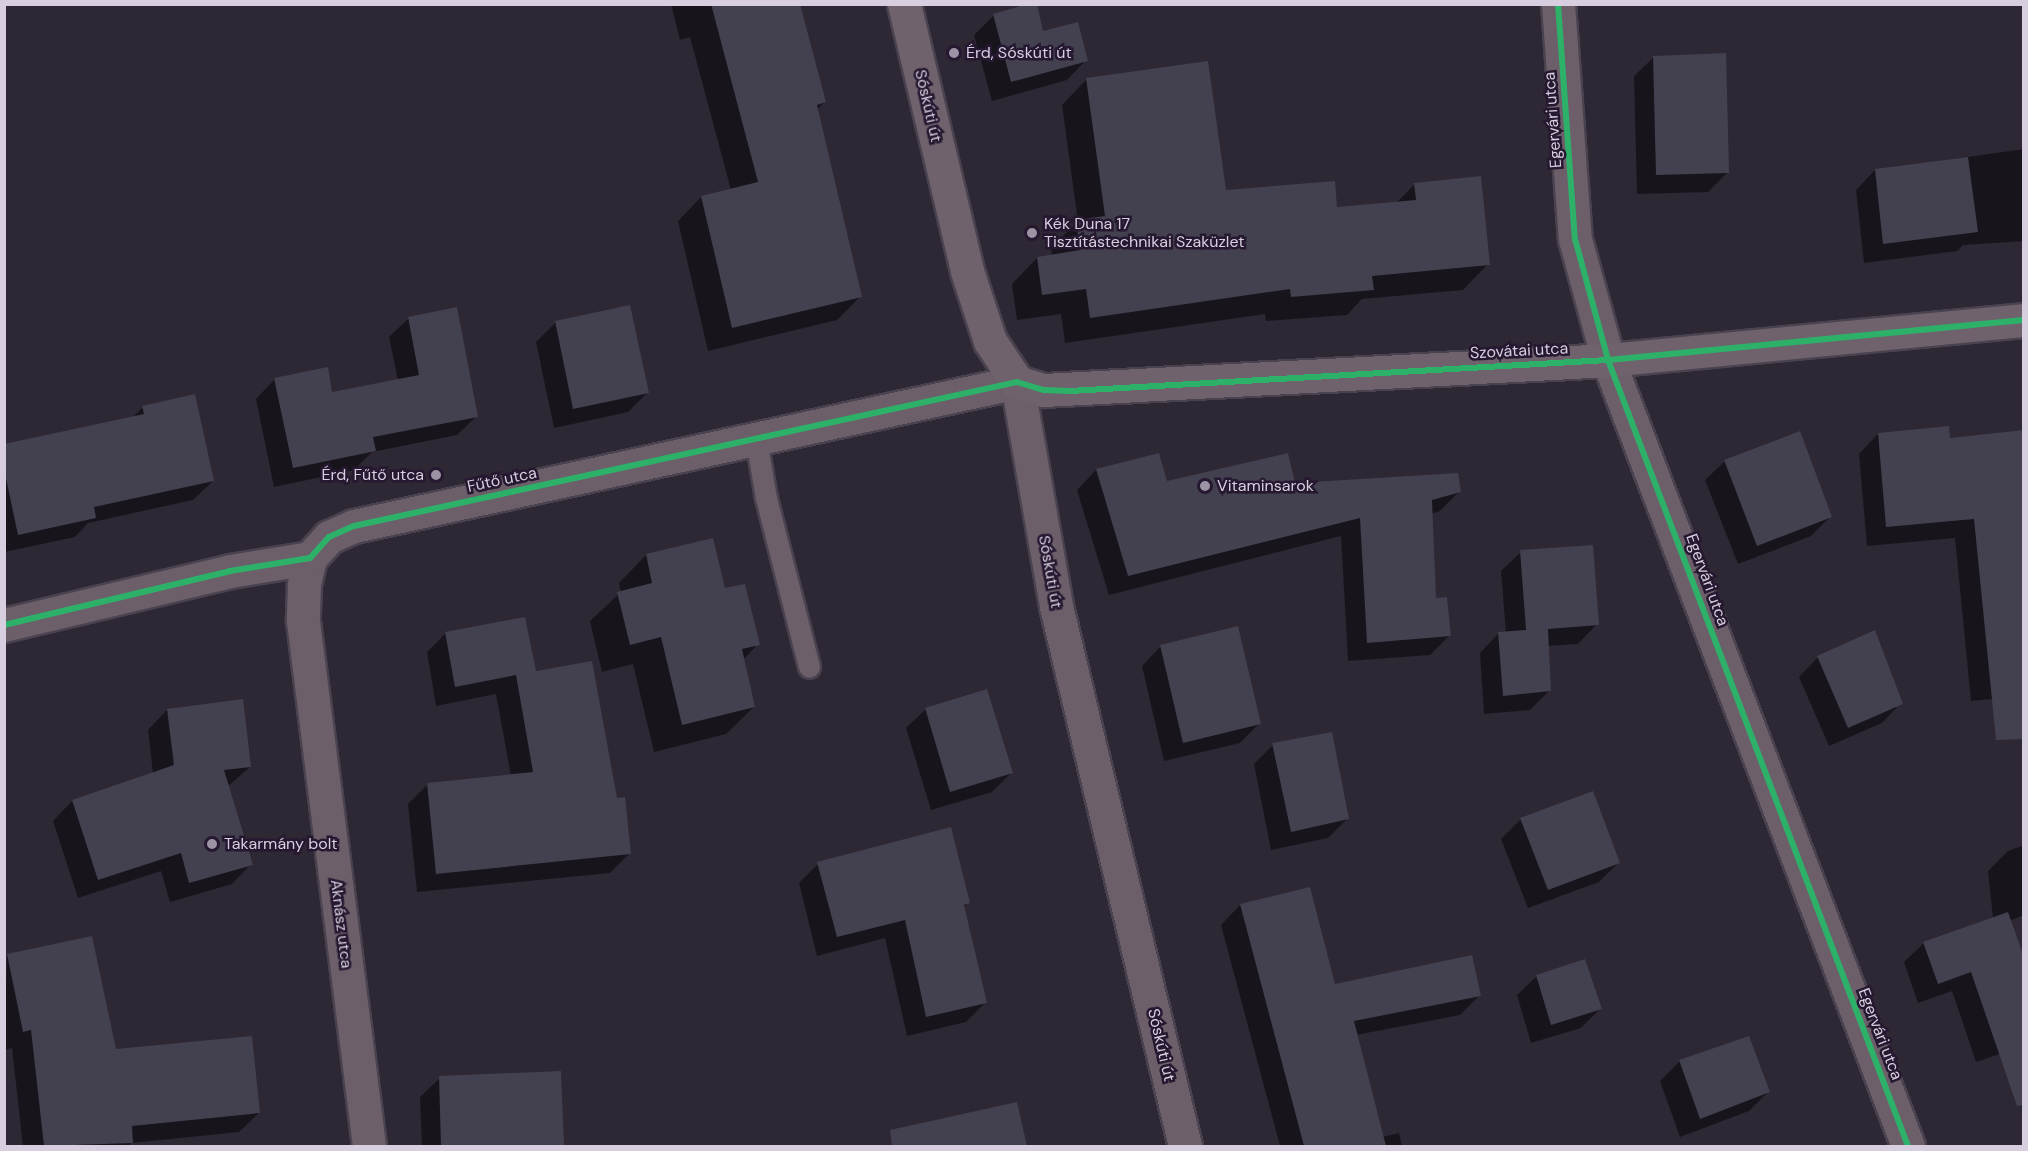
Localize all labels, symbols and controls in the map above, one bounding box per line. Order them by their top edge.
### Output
place label: Érd, Sóskúti út [966,43,1072,63]
marker: Érd, Sóskúti út [947,46,961,60]
street label: Sóskúti út [910,68,946,144]
street label: Egervári utca [1540,71,1566,169]
place label: Kék Duna 17 Tisztítástechnikai Szaküzlet [1044,214,1245,252]
marker: Kék Duna 17 Tisztítástechnikai Szaküzlet [1025,226,1039,240]
street label: Szovátai utca [1469,339,1569,363]
street label: Fűtő utca [465,463,539,497]
place label: Érd, Fűtő utca [322,465,424,485]
marker: Érd, Fűtő utca [429,468,443,482]
place label: Vitaminsarok [1217,476,1314,496]
marker: Vitaminsarok [1198,479,1212,493]
street label: Egervári utca [1681,531,1733,629]
street label: Sóskúti út [1034,534,1066,610]
place label: Takarmány bolt [224,834,338,854]
marker: Takarmány bolt [205,837,219,851]
street label: Aknász utca [326,879,356,969]
street label: Egervári utca [1854,986,1906,1082]
street label: Sóskúti út [1143,1007,1179,1083]

